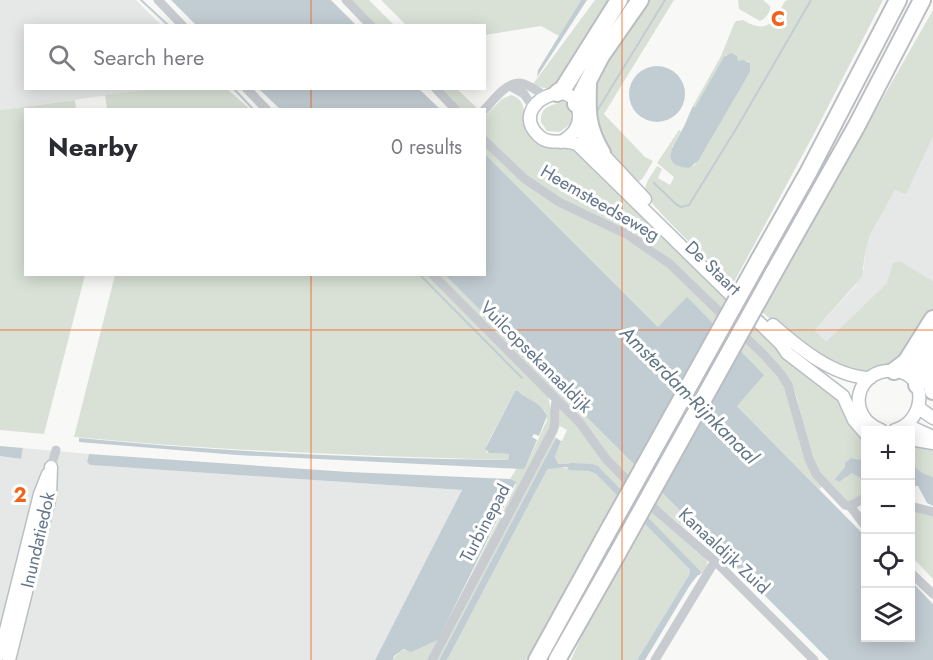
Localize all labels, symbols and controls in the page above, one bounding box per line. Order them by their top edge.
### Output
text: C [771,5,785,34]
search box [24,24,486,90]
icon: search [45,41,78,74]
text: Search here [93,41,204,73]
text: Nearby [48,128,137,166]
text: 0 results [391,133,462,162]
street label: Heemsteedseweg [536,158,664,248]
street label: De Staart [679,235,747,302]
street label: Vuilcopsekanaaldijk [474,295,598,419]
water label: Amsterdam-Rijnkanaal [612,318,766,472]
map controls [861,426,915,642]
button: + [861,426,915,480]
street label: Turbinepad [453,479,517,567]
button: − [861,480,915,534]
text: 2 [13,481,27,510]
street label: Inundatiedok [14,489,62,591]
street label: Kanaaldijk Zuid [673,502,775,600]
button: locate [861,534,915,588]
button: layers [861,588,915,642]

